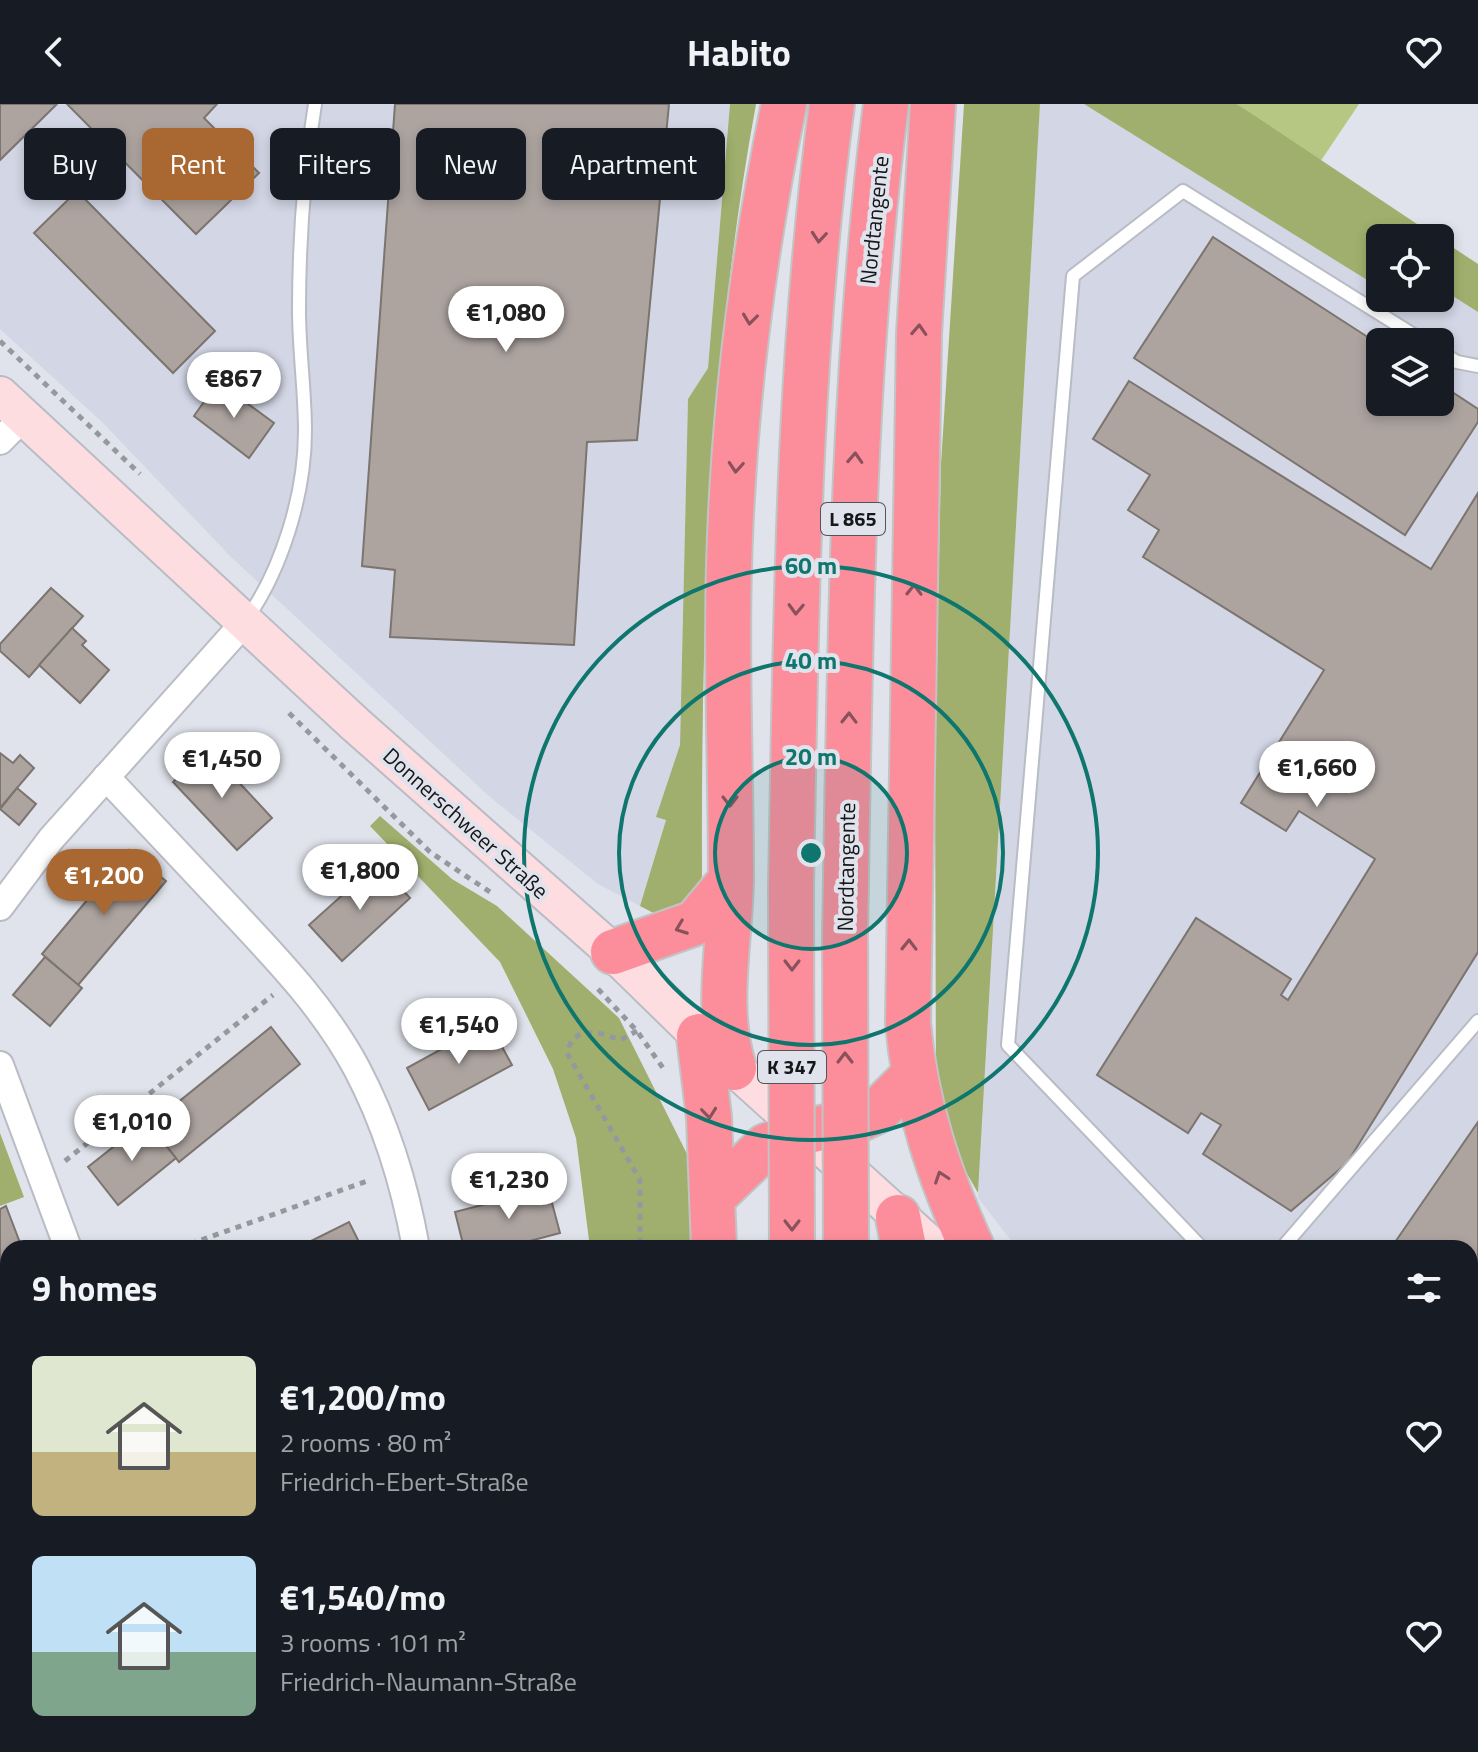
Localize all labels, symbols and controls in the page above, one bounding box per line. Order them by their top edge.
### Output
text: Habito [687,25,791,80]
icon: back [32,30,76,74]
icon: heart [1402,30,1446,74]
chip: Buy [24,128,126,200]
chip: Rent [142,128,254,200]
chip: Filters [270,128,400,200]
chip: New [416,128,526,200]
chip: Apartment [542,128,725,200]
street label: Nordtangente [850,154,898,286]
map controls [1366,224,1454,416]
button: locate [1366,224,1454,312]
one-way arrow [810,231,827,244]
pin: €1,080 [441,286,571,354]
text: €1,080 [466,292,546,331]
one-way arrow [742,313,759,326]
one-way arrow [910,323,927,336]
button: layers [1366,328,1454,416]
pin: €867 [187,352,281,420]
text: €867 [205,358,263,397]
one-way arrow [846,451,863,464]
one-way arrow [728,461,745,474]
road number: L 865 [821,503,885,535]
text: 60 m [785,547,837,583]
one-way arrow [905,583,922,596]
one-way arrow [788,603,805,616]
text: 40 m [785,642,837,678]
one-way arrow [840,711,858,724]
pin: €1,450 [157,732,287,800]
text: €1,450 [182,738,262,777]
text: 20 m [785,738,837,774]
street label: Donnerschweer Straße [376,739,556,907]
pin: €1,660 [1252,741,1382,809]
text: €1,660 [1277,747,1357,786]
one-way arrow [722,795,739,808]
street label: Nordtangente [828,802,864,932]
centre of rings [797,839,825,867]
pin: €1,800 [295,844,425,912]
pin: €1,200 [39,849,169,917]
text: €1,800 [320,850,400,889]
text: €1,200 [64,855,144,894]
one-way arrow [674,919,688,935]
one-way arrow [900,938,918,951]
one-way arrow [783,959,801,972]
pin: €1,540 [394,998,524,1066]
text: €1,540 [419,1004,499,1043]
road number: K 347 [758,1051,826,1083]
one-way arrow [836,1051,854,1064]
pin: €1,010 [67,1095,197,1163]
text: €1,010 [92,1101,172,1140]
one-way arrow [700,1107,717,1120]
pin: €1,230 [444,1153,574,1221]
text: €1,230 [469,1159,549,1198]
one-way arrow [934,1170,951,1184]
one-way arrow [783,1219,801,1232]
text: 9 homes [32,1262,157,1314]
icon: filters [1402,1266,1446,1310]
text: €1,200/mo [280,1371,446,1423]
icon: home [96,1388,192,1484]
icon: heart [1402,1414,1446,1458]
text: 2 rooms · 80 m² [280,1423,451,1462]
text: Friedrich-Ebert-Straße [280,1462,529,1501]
text: €1,540/mo [280,1571,446,1623]
icon: home [96,1588,192,1684]
icon: heart [1402,1614,1446,1658]
text: 3 rooms · 101 m² [280,1623,466,1662]
text: Friedrich-Naumann-Straße [280,1662,577,1701]

